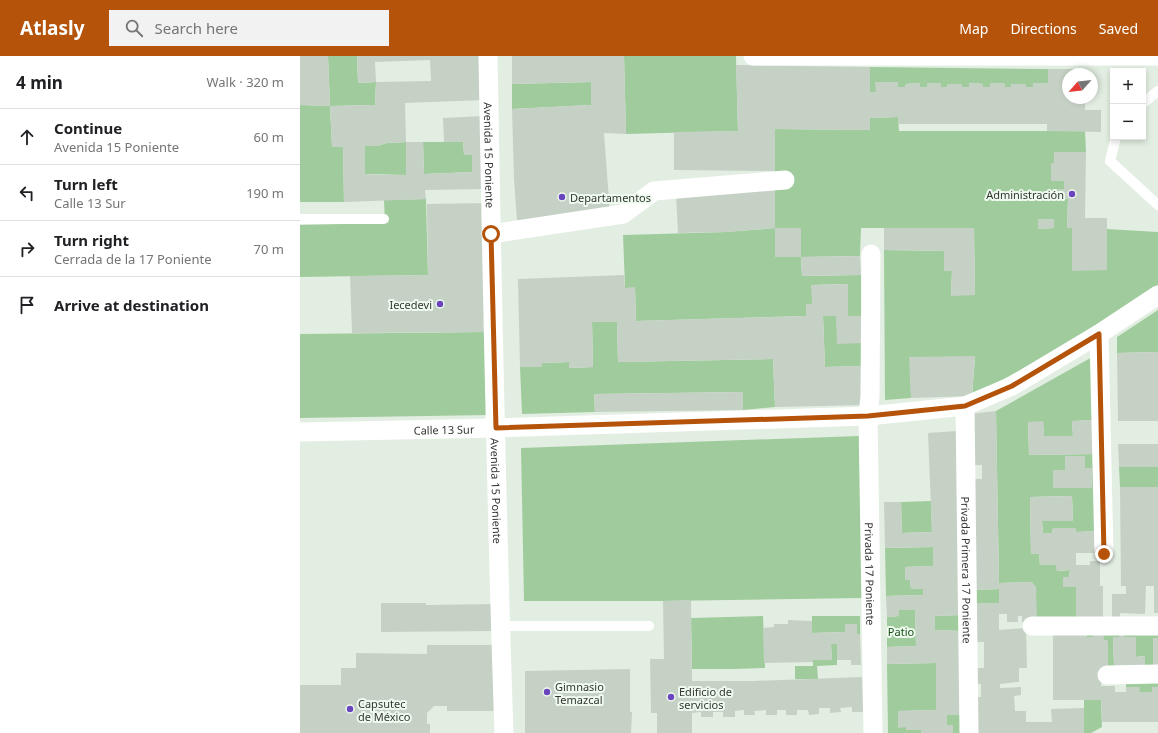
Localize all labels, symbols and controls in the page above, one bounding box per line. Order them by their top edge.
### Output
search box [109,10,389,46]
text: Atlasly [20,15,85,41]
icon: search [123,17,145,39]
text: Search here [155,18,238,38]
text: Map [959,19,988,38]
text: Directions [1010,19,1077,38]
text: Saved [1099,19,1138,38]
north arrow [1062,68,1098,104]
map controls [1110,68,1146,140]
button: + [1110,68,1146,104]
text: 4 min [16,71,63,94]
text: Walk · 320 m [206,73,284,91]
street label: Avenida 15 Poniente [481,102,498,208]
button: − [1110,104,1146,140]
text: Continue [54,118,122,138]
icon: ahead [16,126,38,148]
text: 60 m [254,128,284,146]
text: Avenida 15 Poniente [54,138,179,156]
text: Turn left [54,174,118,194]
icon: left [16,182,38,204]
text: 190 m [246,184,284,202]
place label: Administración [986,187,1064,202]
marker: Administración [1067,189,1077,199]
place label: Departamentos [570,190,651,205]
marker: Departamentos [557,192,567,202]
text: Calle 13 Sur [54,194,126,212]
route start [482,225,500,243]
text: Turn right [54,230,129,250]
icon: right [16,238,38,260]
text: 70 m [254,240,284,258]
text: Cerrada de la 17 Poniente [54,250,211,268]
icon: arrive [16,294,38,316]
text: Arrive at destination [54,295,209,315]
place label: Iecedevi [389,297,432,312]
marker: Iecedevi [435,299,445,309]
street label: Calle 13 Sur [413,421,475,437]
street label: Avenida 15 Poniente [488,438,506,544]
street label: Privada Primera 17 Poniente [959,496,975,644]
street label: Privada 17 Poniente [862,522,879,626]
route end [1095,545,1113,563]
park label: Patio [888,624,914,639]
place label: Gimnasio Temazcal [555,679,604,707]
place label: Edificio de servicios [679,684,732,712]
marker: Gimnasio Temazcal [542,687,552,697]
marker: Edificio de servicios [666,692,676,702]
place label: Capsutec de México [358,696,411,724]
marker: Capsutec de México [345,704,355,714]

